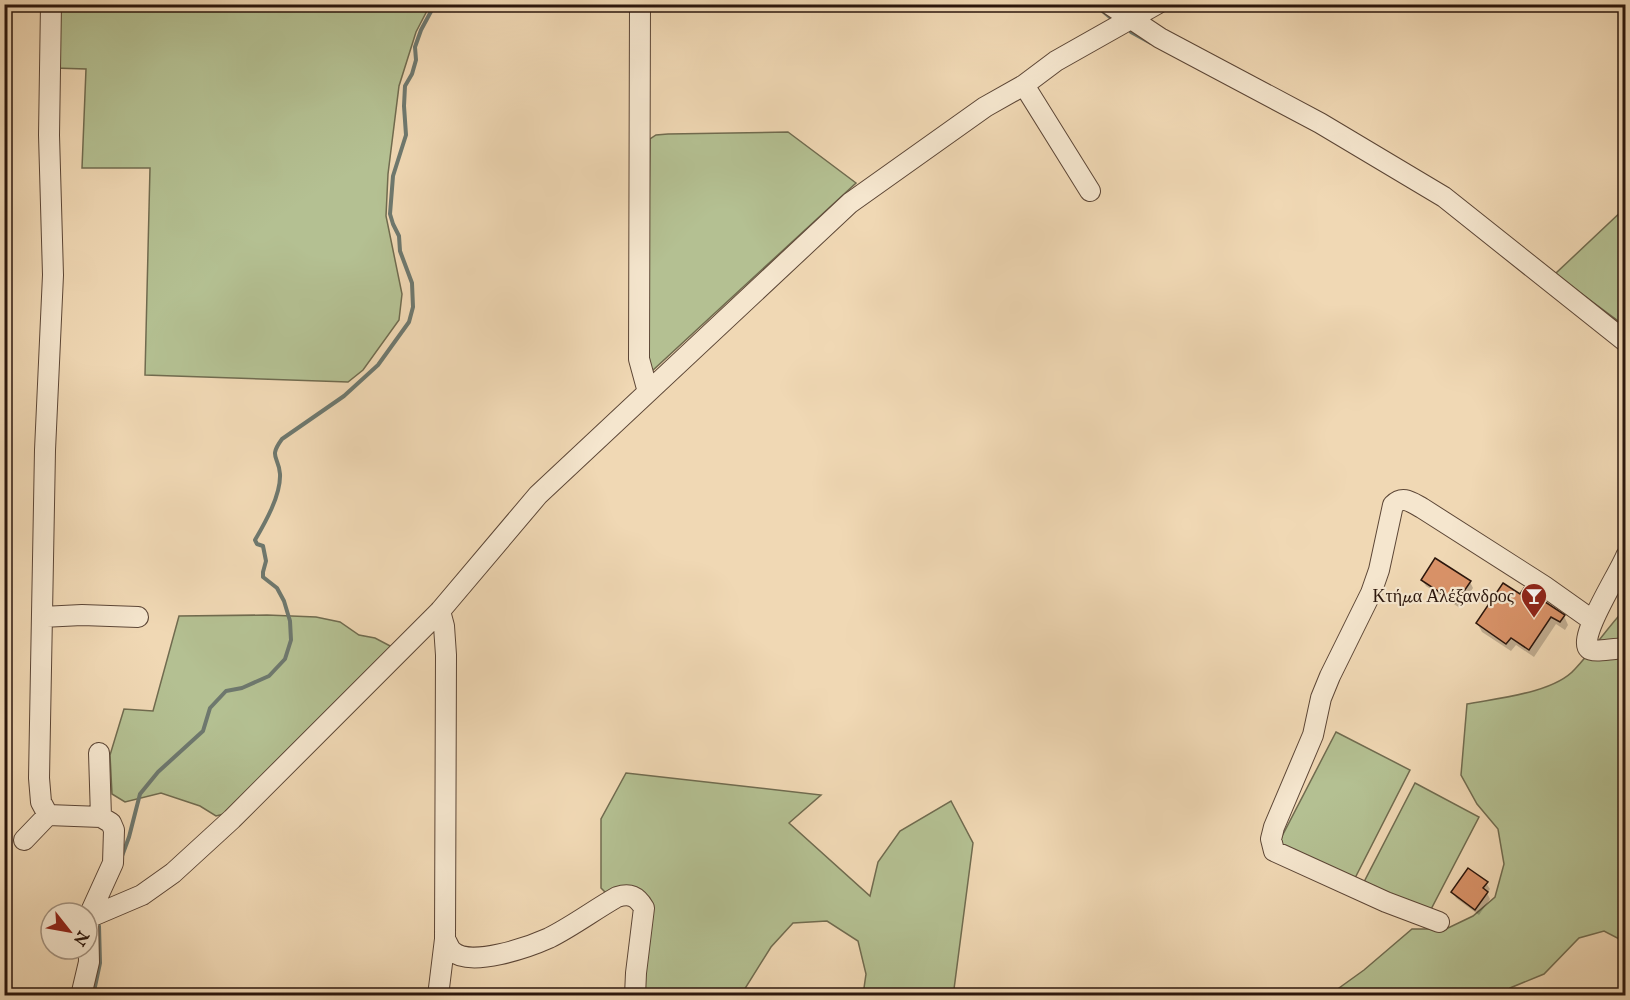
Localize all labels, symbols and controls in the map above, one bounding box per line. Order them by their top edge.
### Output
bar icon: Κτήμα Αλέξανδρος [1519,581,1549,619]
place label: Κτήμα Αλέξανδρος [1373,586,1514,609]
north arrow [39,901,99,961]
text: N [68,926,93,949]

